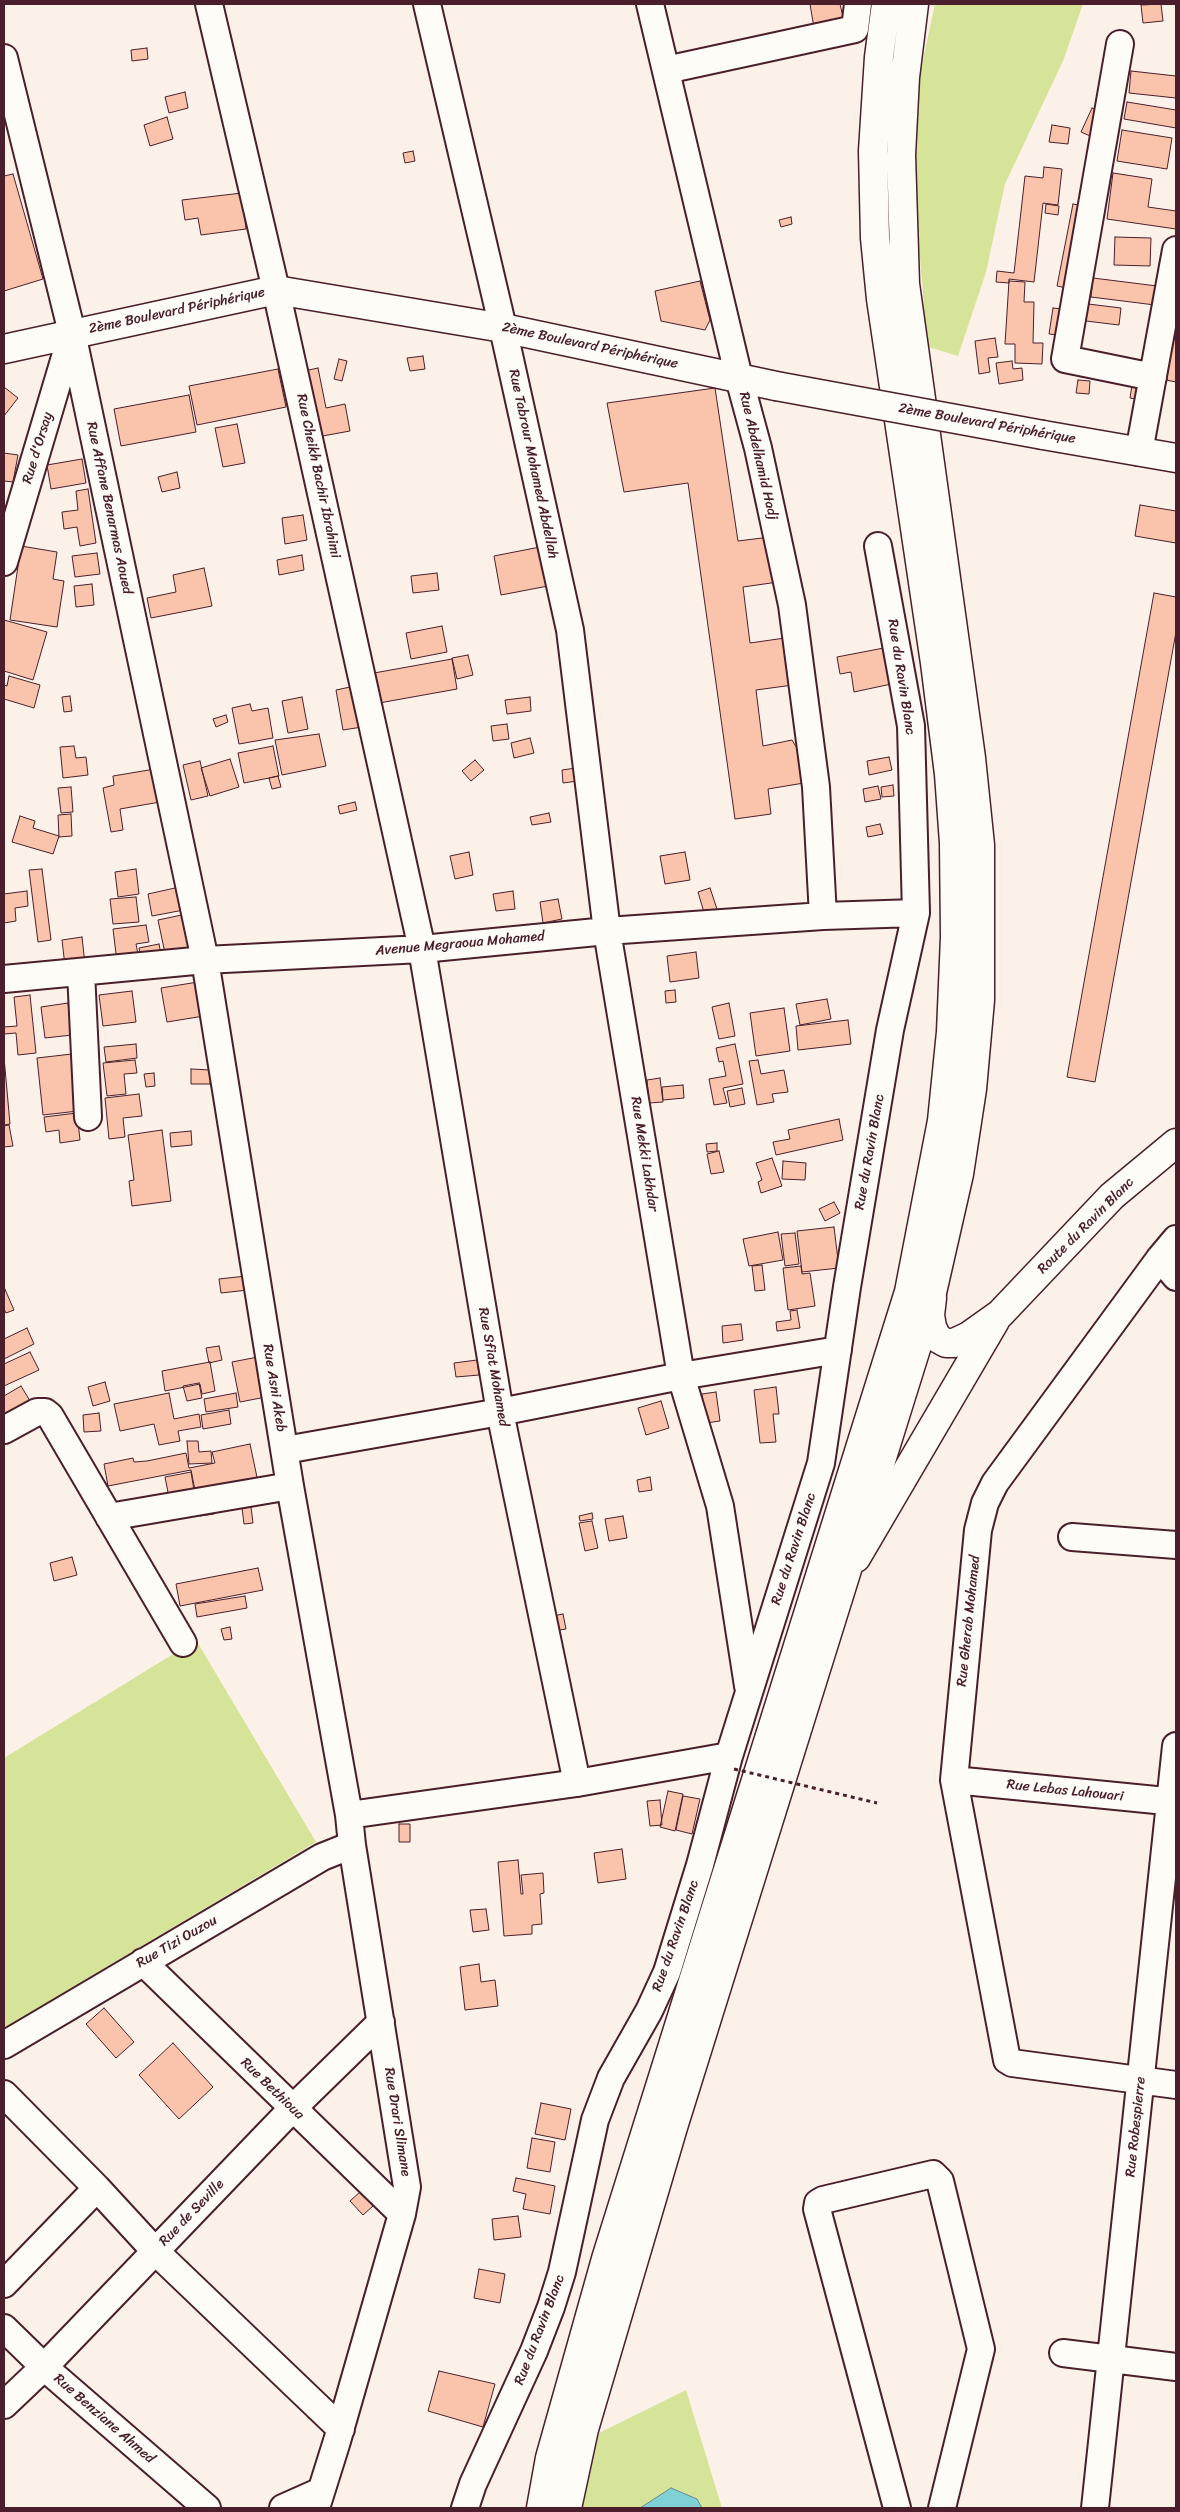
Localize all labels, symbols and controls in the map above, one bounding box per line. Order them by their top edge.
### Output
street label: 2ème Boulevard Périphérique [87,284,267,338]
street label: 2ème Boulevard Périphérique [500,319,680,373]
street label: Rue Tabrour Mohamed Abdellah [505,368,561,560]
street label: Rue Abdelhamid Hadj [735,390,781,522]
street label: Rue Cheikh Bachir Ibrahimi [292,392,344,560]
street label: 2ème Boulevard Périphérique [897,400,1077,448]
street label: Rue d'Orsay [19,410,57,486]
street label: Rue Affane Benarmas Aoued [82,420,136,596]
street label: Rue du Ravin Blanc [884,618,918,736]
street label: Avenue Megraoua Mohamed [375,928,545,960]
street label: Rue du Ravin Blanc [852,1093,888,1211]
street label: Rue Mekki Lakhdar [627,1095,661,1213]
street label: Route du Ravin Blanc [1034,1174,1138,1278]
street label: Rue Sfiat Mohamed [474,1306,512,1428]
street label: Rue Asni Akeb [259,1343,289,1433]
street label: Rue du Ravin Blanc [768,1491,820,1607]
street label: Rue Gherab Mohamed [954,1555,984,1687]
street label: Rue Lebas Lahouari [1006,1777,1124,1805]
street label: Rue du Ravin Blanc [649,1878,703,1994]
street label: Rue Tizi Ouzou [134,1912,220,1972]
street label: Rue Bethioua [237,2055,307,2123]
street label: Rue Drari Slimane [380,2066,414,2178]
street label: Rue Robespierre [1122,2076,1150,2178]
street label: Rue de Seville [156,2176,228,2250]
street label: Rue du Ravin Blanc [511,2272,569,2388]
street label: Rue Benziane Ahmed [50,2371,158,2467]

